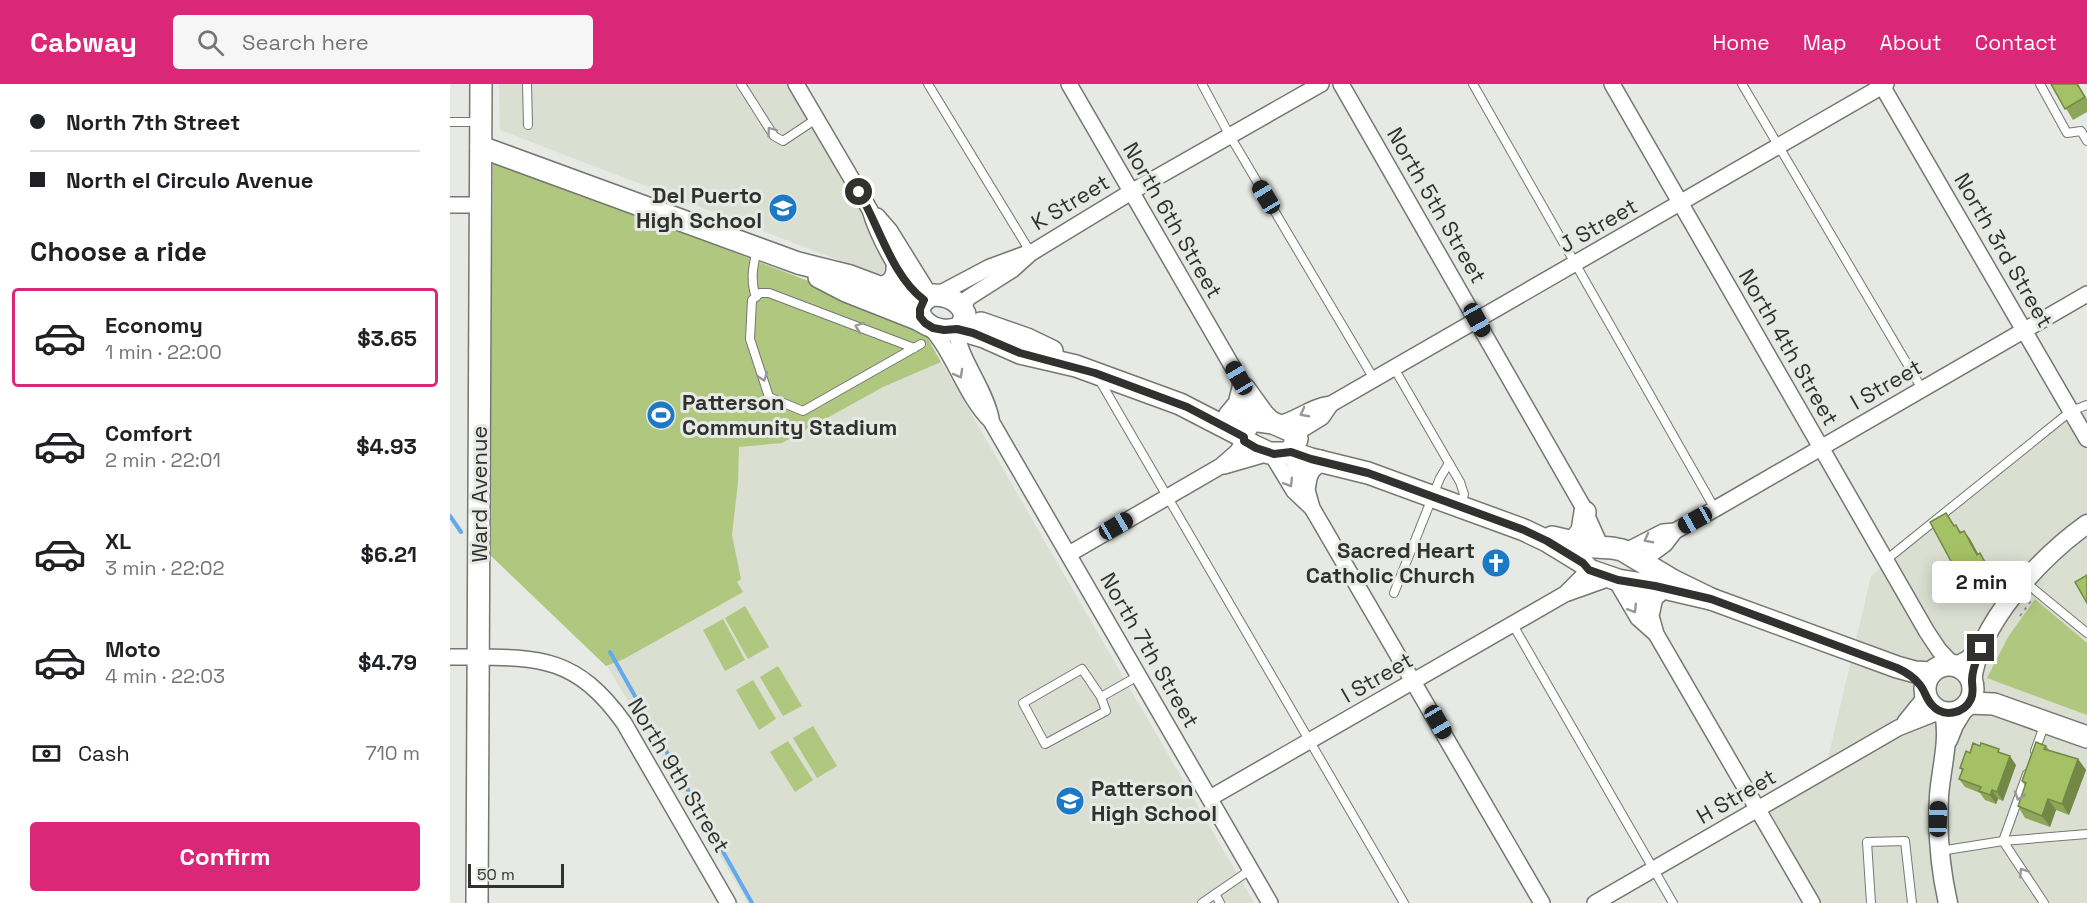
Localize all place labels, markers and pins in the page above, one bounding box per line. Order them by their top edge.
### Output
place label: Del Puerto High School [636,181,762,234]
school or university icon: Del Puerto High School [767,192,799,224]
place label: Patterson Community Stadium [682,388,897,441]
sports icon: Patterson Community Stadium [645,399,677,431]
place label: Sacred Heart Catholic Church [1306,536,1475,589]
church icon: Sacred Heart Catholic Church [1480,547,1512,579]
place label: Patterson High School [1091,774,1217,827]
school or university icon: Patterson High School [1054,785,1086,817]

